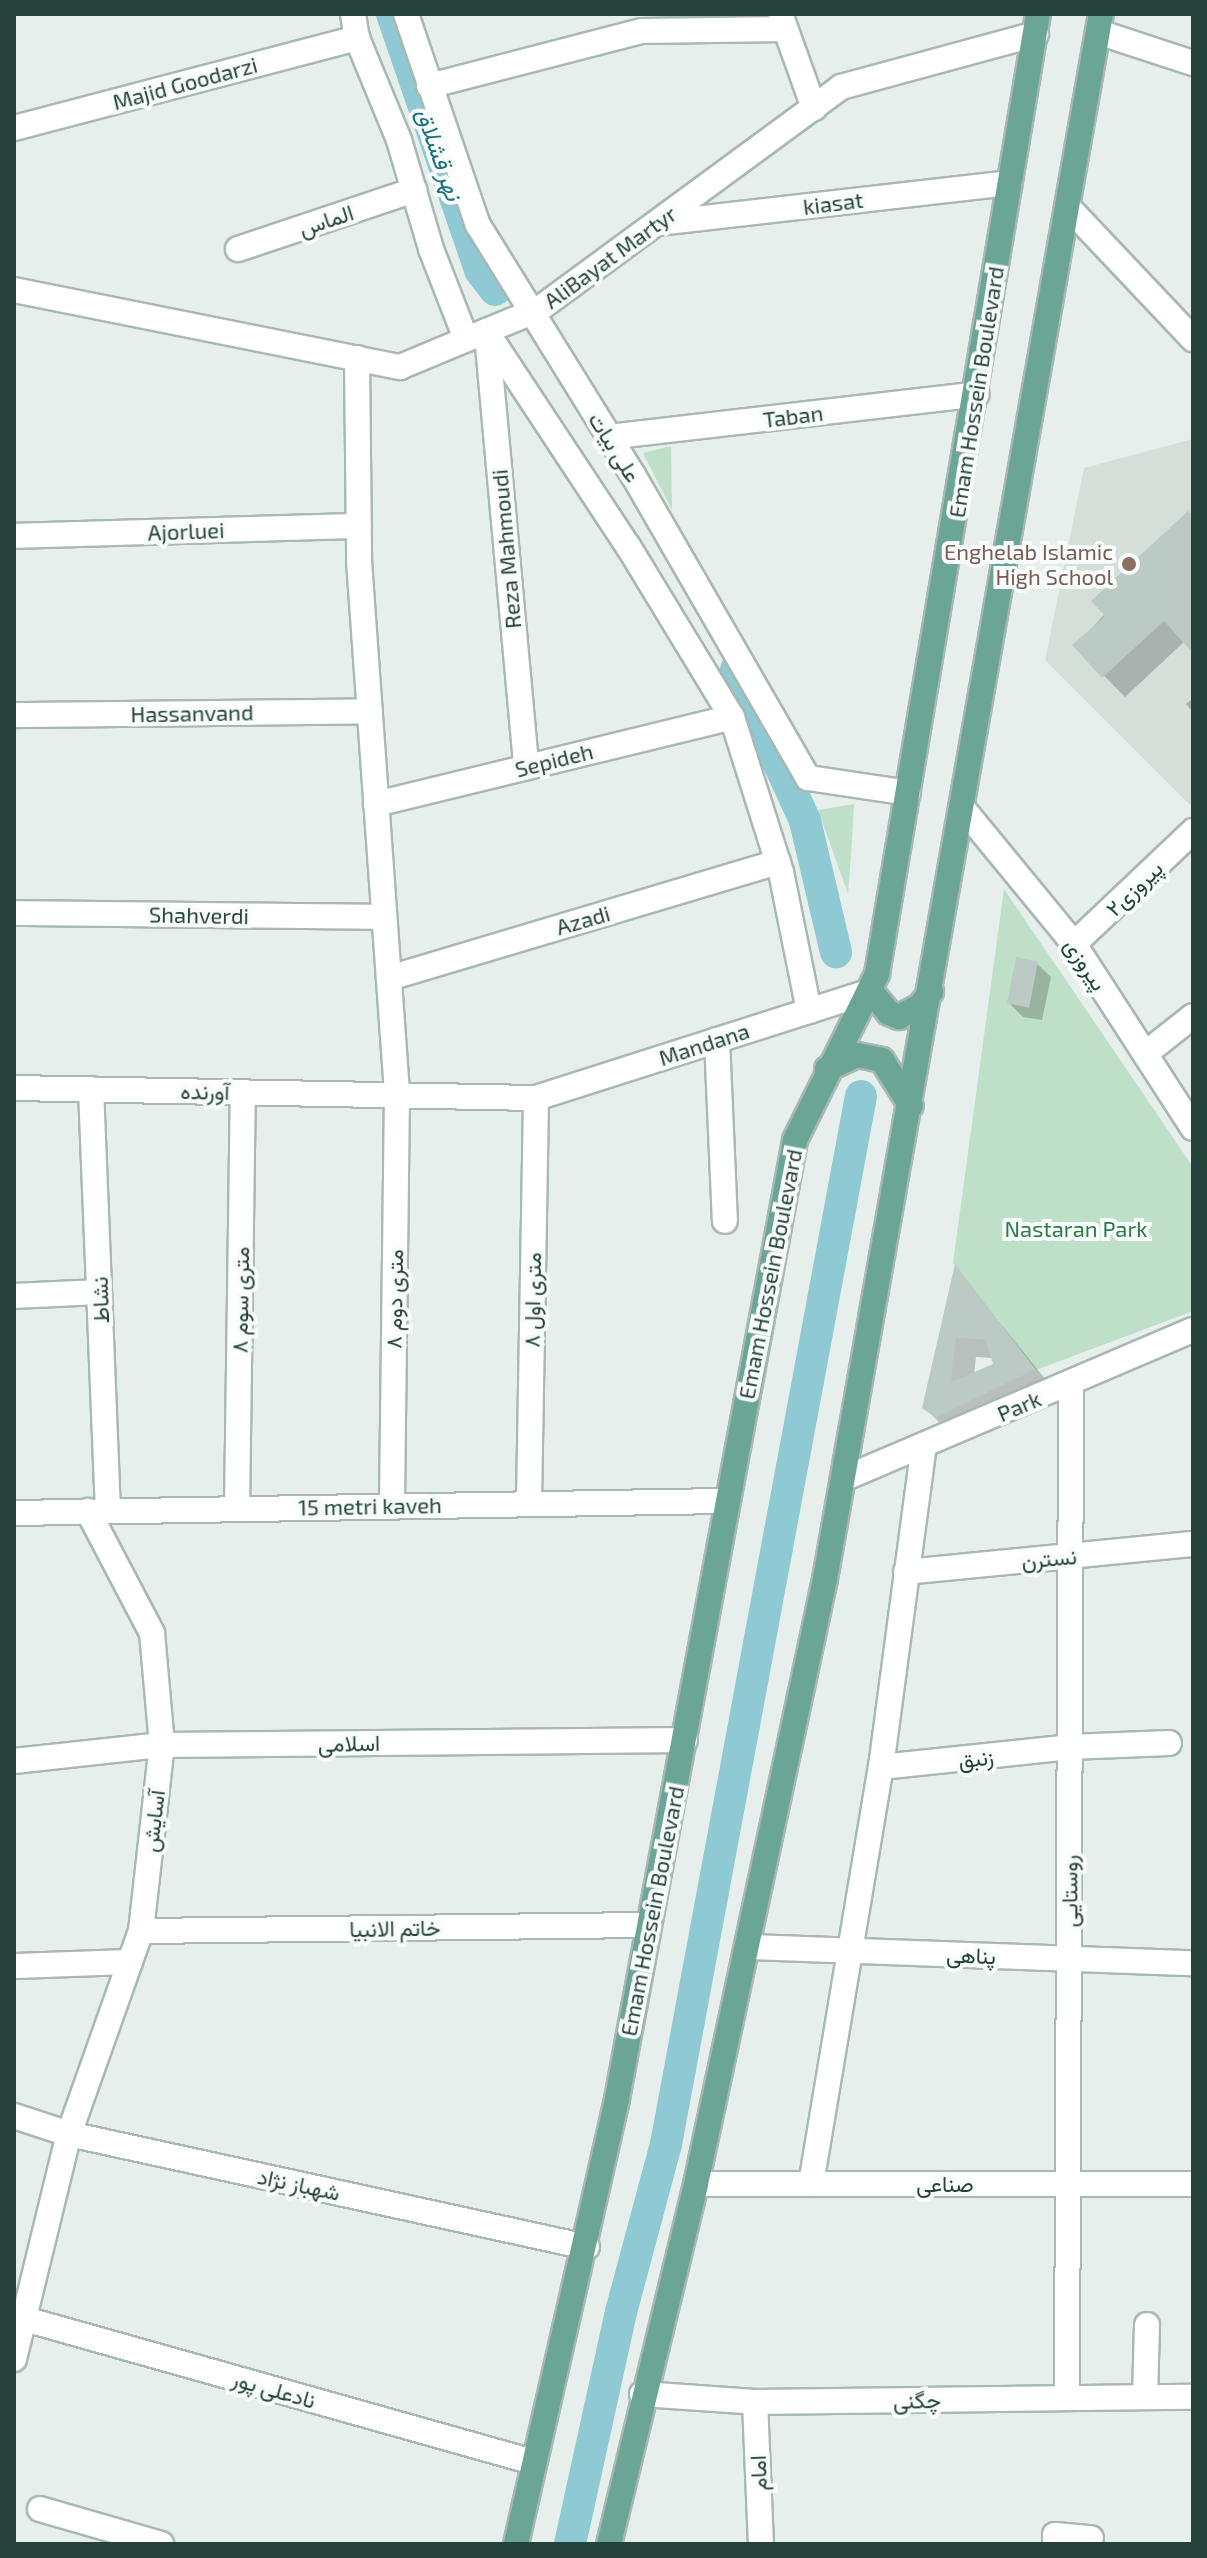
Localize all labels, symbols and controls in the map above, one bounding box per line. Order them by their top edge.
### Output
street label: Majid Goodarzi [110,51,260,115]
water label: نهر قشلاق [411,104,469,204]
street label: kiasat [801,186,865,220]
street label: الماس [295,199,357,241]
street label: AliBayat Martyr [539,200,681,314]
street label: Emam Hossein Boulevard [943,264,1009,520]
street label: Taban [762,399,824,433]
street label: علی بیات [583,407,647,487]
street label: Reza Mahmoudi [486,468,526,630]
street label: Ajorluei [147,516,225,546]
place label: Enghelab Islamic High School [944,538,1113,590]
marker: Enghelab Islamic High School [1120,555,1138,573]
street label: Hassanvand [130,699,254,727]
street label: Sepideh [512,738,596,782]
street label: پیروزی۲ [1100,855,1168,921]
street label: Azadi [553,900,613,940]
street label: Shahverdi [149,901,249,929]
street label: پیروزی [1059,933,1113,995]
street label: Mandana [655,1017,753,1071]
street label: آورنده [180,1077,230,1105]
street label: Emam Hossein Boulevard [733,1147,807,1401]
park label: Nastaran Park [1005,1216,1147,1242]
street label: ۸ متری سوم [226,1246,254,1354]
street label: ۸ متری دوم [380,1249,408,1349]
street label: ۸ متری اول [518,1252,546,1348]
street label: نشاط [86,1276,114,1324]
street label: Park [993,1385,1045,1427]
street label: 15 metri kaveh [298,1492,442,1520]
street label: نسترن [1020,1542,1078,1574]
street label: اسلامی [318,1729,380,1757]
street label: زنبق [957,1743,995,1773]
street label: Emam Hossein Boulevard [615,1784,689,2038]
street label: آسایش [136,1788,170,1854]
street label: روستایی [1056,1855,1082,1927]
street label: خاتم الانبیا [349,1914,441,1942]
street label: پناهی [946,1941,996,1969]
street label: شهباز نژاد [255,2162,343,2206]
street label: صناعی [916,2171,974,2197]
street label: نادعلی پور [229,2365,319,2413]
street label: چگنی [893,2386,941,2414]
street label: امام [744,2455,772,2491]

